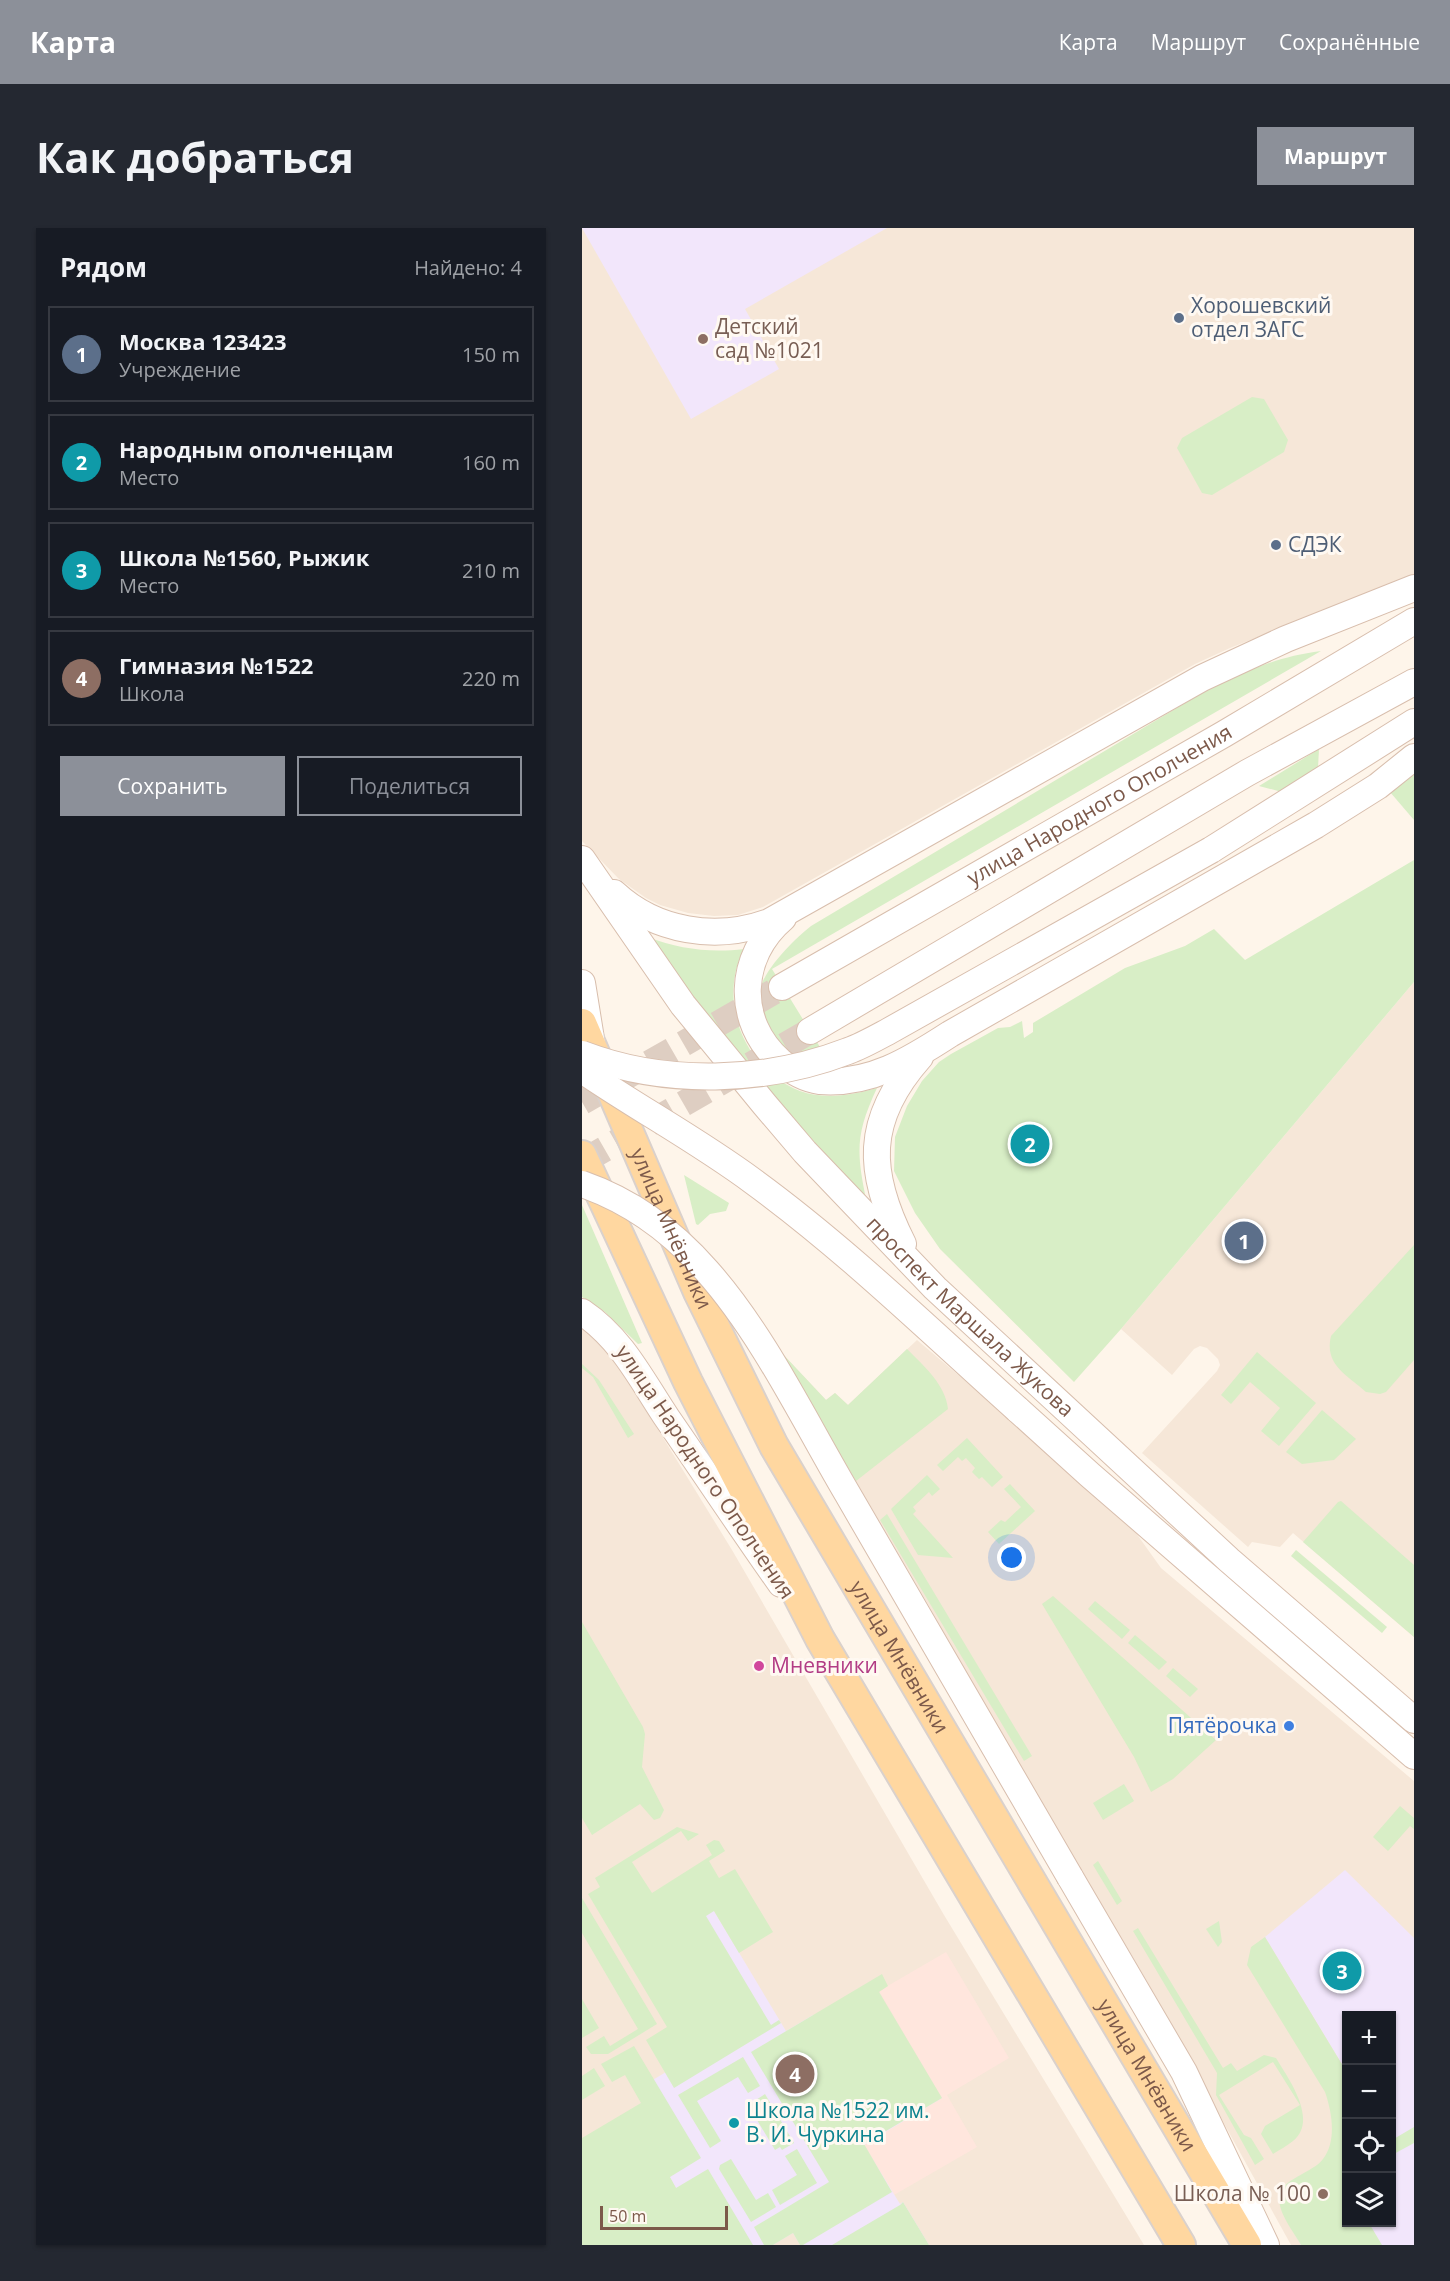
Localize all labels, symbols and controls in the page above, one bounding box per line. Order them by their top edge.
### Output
text: Карта [30,23,116,61]
text: Карта [1059,28,1118,56]
text: Маршрут [1151,28,1246,56]
text: Сохранённые [1279,28,1420,56]
button: Маршрут [1257,127,1414,185]
text: Как добраться [36,128,354,185]
text: Рядом [60,249,147,285]
text: Найдено: 4 [414,254,522,281]
place label: Хорошевский отдел ЗАГС [1191,291,1331,343]
marker: Хорошевский отдел ЗАГС [1172,311,1186,325]
place label: Детский сад №1021 [715,312,824,364]
text: Москва 123423 [119,326,287,356]
marker: Детский сад №1021 [696,332,710,346]
text: 1 [76,341,87,368]
text: 150 m [462,341,520,368]
text: Учреждение [119,356,241,383]
text: Народным ополченцам [119,434,394,464]
text: 2 [76,449,87,476]
text: 160 m [462,449,520,476]
text: Место [119,464,179,491]
place label: СДЭК [1288,530,1342,558]
marker: СДЭК [1269,538,1283,552]
text: Школа №1560, Рыжик [119,542,369,572]
text: 3 [76,557,87,584]
text: 210 m [462,557,520,584]
text: Место [119,572,179,599]
text: Гимназия №1522 [119,650,313,680]
text: 4 [76,665,87,692]
text: 220 m [462,665,520,692]
text: Школа [119,680,185,707]
street label: улица Народного Ополчения [962,717,1237,891]
button: Сохранить [60,756,285,816]
button: Поделиться [297,756,522,816]
pin: 2 [1010,1122,1050,1166]
street label: улица Мнёвники [624,1143,719,1314]
street label: проспект Маршала Жукова [861,1210,1080,1423]
pin: 1 [1224,1218,1264,1264]
street label: улица Народного Ополчения [610,1339,802,1604]
your location [997,1543,1026,1572]
street label: улица Мнёвники [844,1575,956,1738]
place label: Мневники [771,1651,878,1679]
marker: Мневники [752,1659,766,1673]
place label: Пятёрочка [1168,1711,1277,1739]
marker: Пятёрочка [1282,1719,1296,1733]
pin: 3 [1322,1948,1362,1994]
street label: улица Мнёвники [1091,1993,1204,2156]
map controls [1342,2011,1396,2227]
button: + [1342,2011,1396,2065]
pin: 4 [776,2052,814,2096]
button: − [1342,2065,1396,2119]
place label: Школа №1522 им. В. И. Чуркина [746,2096,929,2148]
marker: Школа №1522 им. В. И. Чуркина [727,2116,741,2130]
button: locate [1342,2119,1396,2173]
button: layers [1342,2173,1396,2227]
place label: Школа № 100 [1174,2179,1311,2207]
marker: Школа № 100 [1316,2187,1330,2201]
scale bar [600,2203,728,2230]
text: 50 m [609,2205,646,2227]

